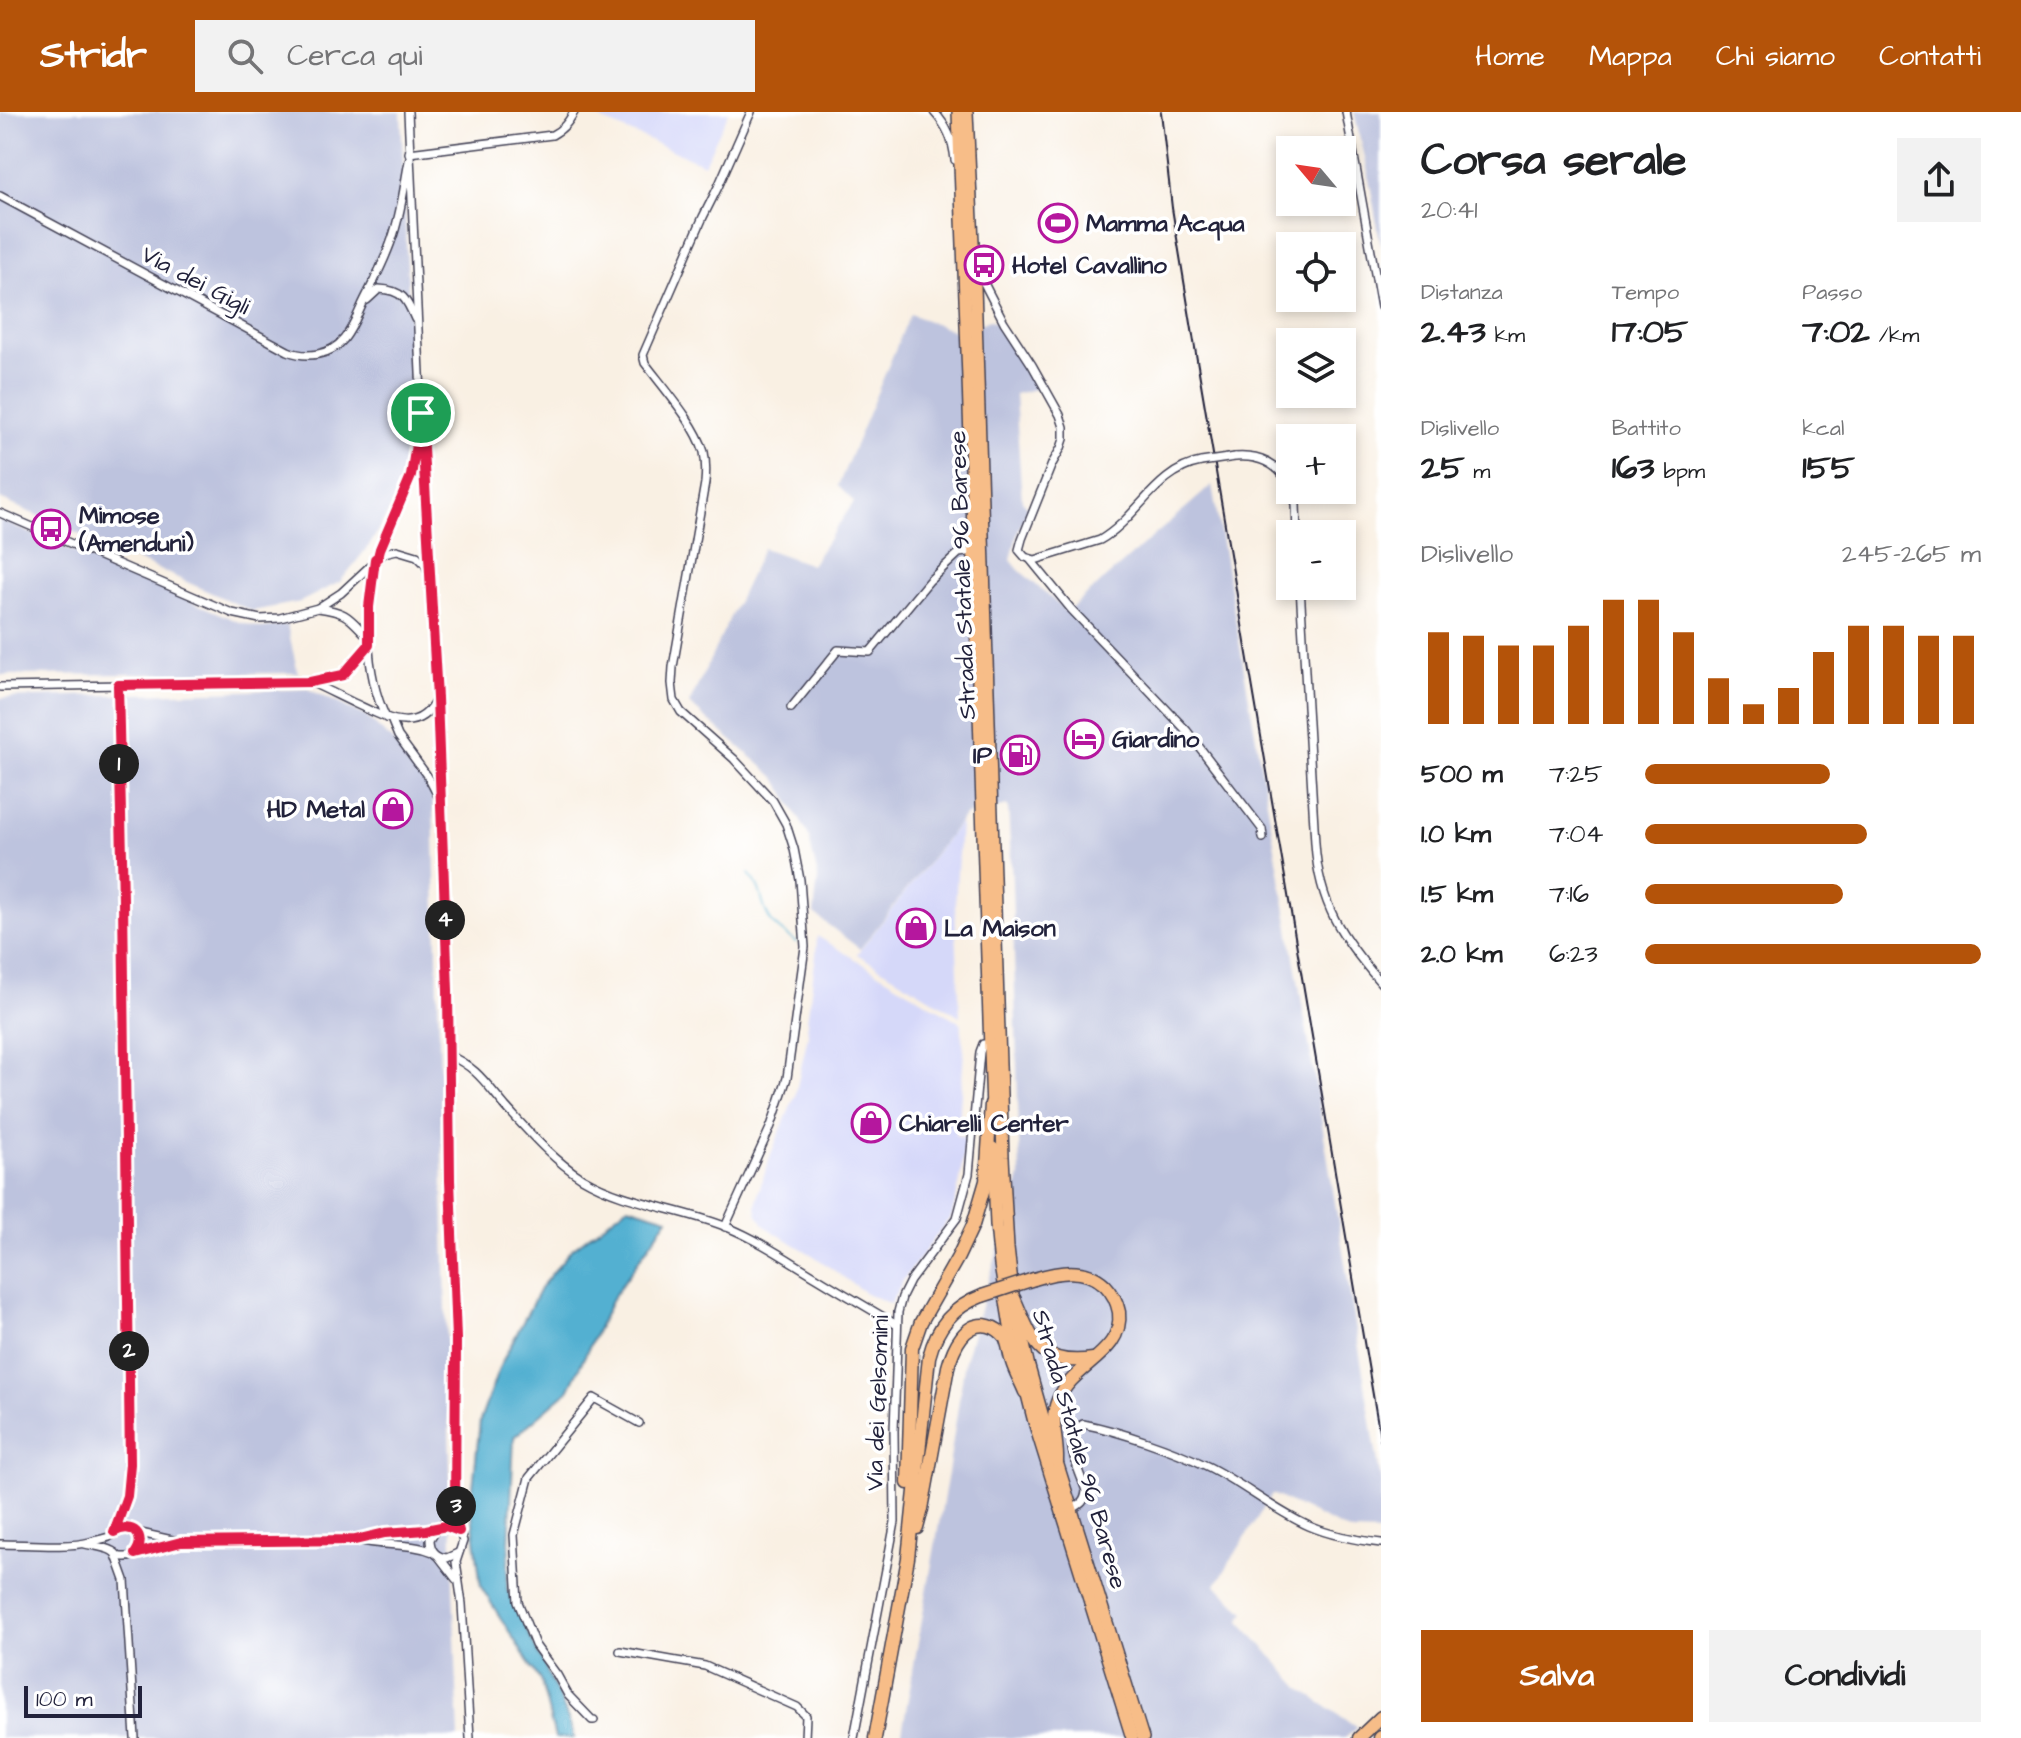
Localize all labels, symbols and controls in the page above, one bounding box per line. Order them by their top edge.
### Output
search box [195,20,755,92]
text: Stridr [40,30,147,82]
icon: search [223,34,267,78]
text: Cerca qui [287,35,422,77]
text: Home [1475,37,1545,76]
text: Mappa [1589,37,1672,76]
text: Chi siamo [1716,37,1835,76]
text: Contatti [1879,37,1981,76]
text: Corsa serale [1421,131,1687,192]
north arrow [1276,136,1356,216]
map controls [1276,136,1356,600]
button: share [1897,138,1981,222]
text: 20:41 [1421,192,1478,228]
sports icon: Mamma Acqua [1037,202,1079,244]
place label: Mamma Acqua [1086,207,1245,241]
button: locate [1276,232,1356,312]
street label: Via dei Gigli [135,238,256,325]
bus stop icon: Hotel Cavallino [963,244,1005,286]
place label: Hotel Cavallino [1012,249,1167,283]
text: Distanza [1421,277,1503,308]
text: Tempo [1612,277,1679,308]
text: Passo [1802,277,1862,308]
text: 2.43 [1421,308,1486,356]
text: 17:05 [1612,308,1688,356]
text: 7:02 [1802,308,1870,356]
text: km [1486,320,1525,351]
text: /km [1870,320,1919,351]
button: layers [1276,328,1356,408]
pin [387,379,455,447]
icon: arrive [399,391,443,435]
text: Dislivello [1421,413,1499,444]
text: Battito [1612,413,1681,444]
text: kcal [1802,413,1844,444]
button: + [1276,424,1356,504]
street label: Strada Statale 96 Barese [941,430,985,720]
text: 25 [1421,444,1465,492]
text: 163 [1612,444,1655,492]
text: 155 [1802,444,1855,492]
text: m [1465,456,1490,487]
text: bpm [1655,456,1705,487]
place label: Mimose (Amenduni) [78,499,194,561]
bus stop icon: Mimose (Amenduni) [30,508,72,550]
button: − [1276,520,1356,600]
text: Dislivello [1421,536,1513,572]
text: 245–265 m [1842,536,1981,572]
hotel icon: Giardino [1063,718,1105,760]
place label: Giardino [1112,723,1200,757]
fuel station icon: IP [999,734,1041,776]
place label: IP [973,739,993,773]
pin: 1 [99,744,139,784]
text: 1 [118,748,120,779]
text: 500 m [1421,756,1503,792]
text: 7:25 [1549,756,1603,792]
shop icon: HD Metal [372,788,414,830]
place label: HD Metal [267,793,365,827]
text: 1.0 km [1421,816,1491,852]
text: 7:04 [1549,816,1603,852]
text: 1.5 km [1421,876,1493,912]
text: 7:16 [1549,876,1589,912]
pin: 4 [425,900,465,940]
text: 4 [438,904,452,935]
shop icon: La Maison [895,907,937,949]
place label: La Maison [944,912,1056,946]
text: 2.0 km [1421,936,1503,972]
text: 6:23 [1549,936,1598,972]
shop icon: Chiarelli Center [850,1102,892,1144]
place label: Chiarelli Center [899,1107,1069,1141]
street label: Strada Statale 96 Barese [1023,1306,1135,1593]
street label: Via dei Gelsomini [858,1314,898,1492]
pin: 2 [109,1331,149,1371]
text: 2 [123,1335,135,1366]
pin: 3 [436,1486,476,1526]
text: 3 [450,1490,462,1521]
button: Salva [1421,1630,1693,1722]
button: Condividi [1709,1630,1981,1722]
scale bar [24,1682,142,1718]
text: 100 m [36,1684,93,1715]

